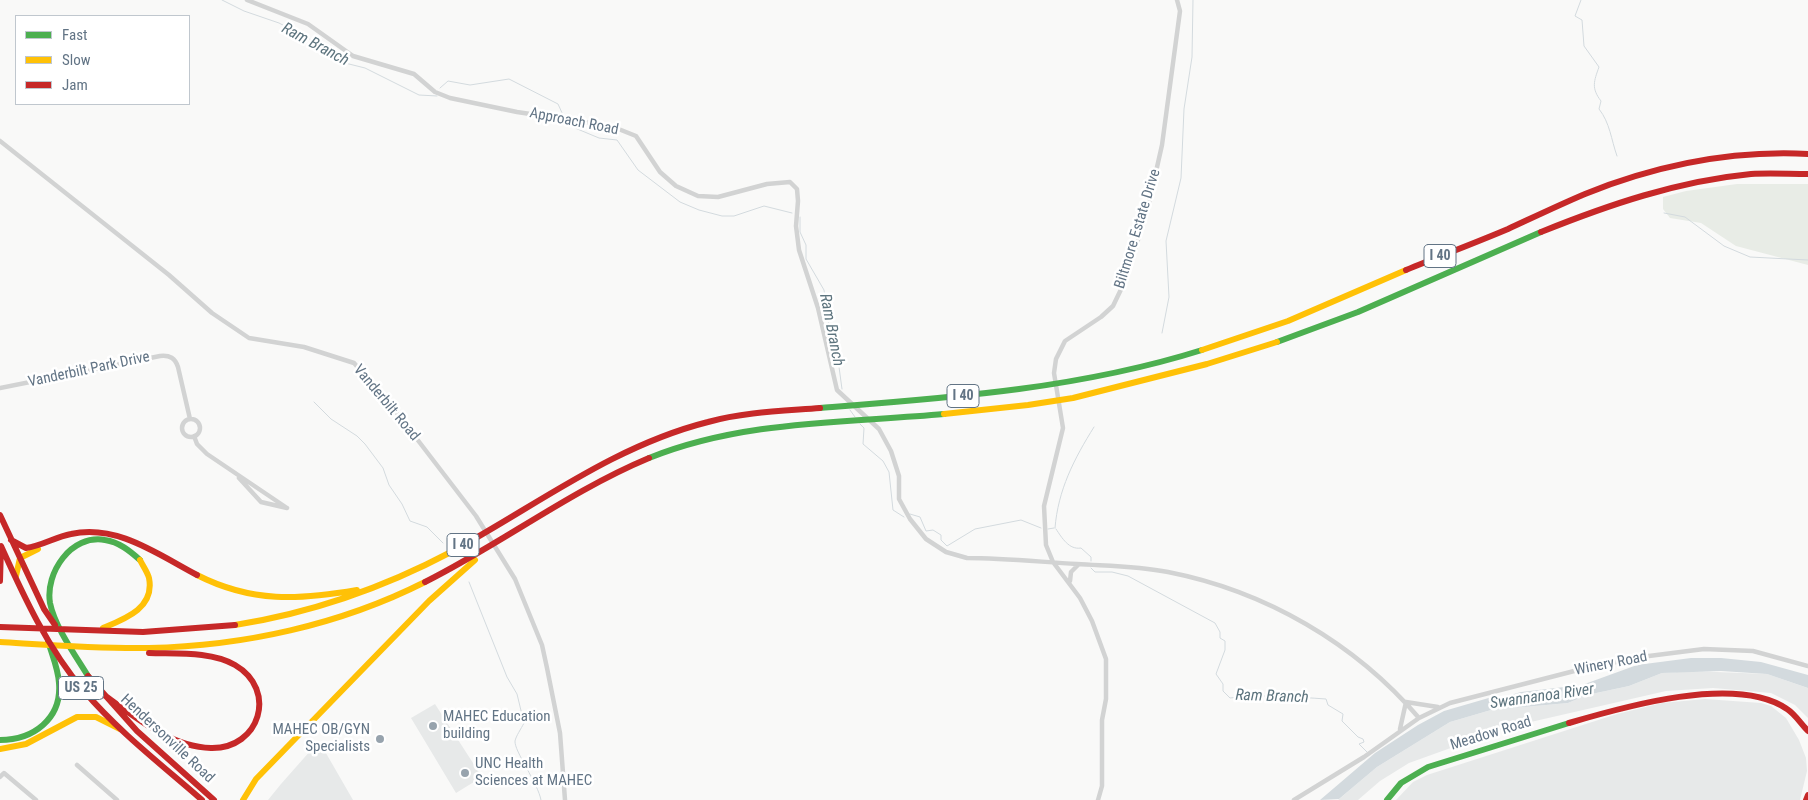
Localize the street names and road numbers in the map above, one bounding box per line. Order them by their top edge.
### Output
street label: Approach Road [528,105,620,139]
street label: Biltmore Estate Drive [1111,167,1165,291]
road number: I 40 [1424,245,1456,268]
street label: Vanderbilt Park Drive [27,348,151,392]
street label: Vanderbilt Road [349,361,423,445]
road number: I 40 [947,384,979,408]
road number: I 40 [447,534,479,556]
street label: Winery Road [1573,648,1649,680]
road number: US 25 [58,676,104,700]
street label: Hendersonville Road [116,691,218,787]
street label: Meadow Road [1448,713,1534,755]

